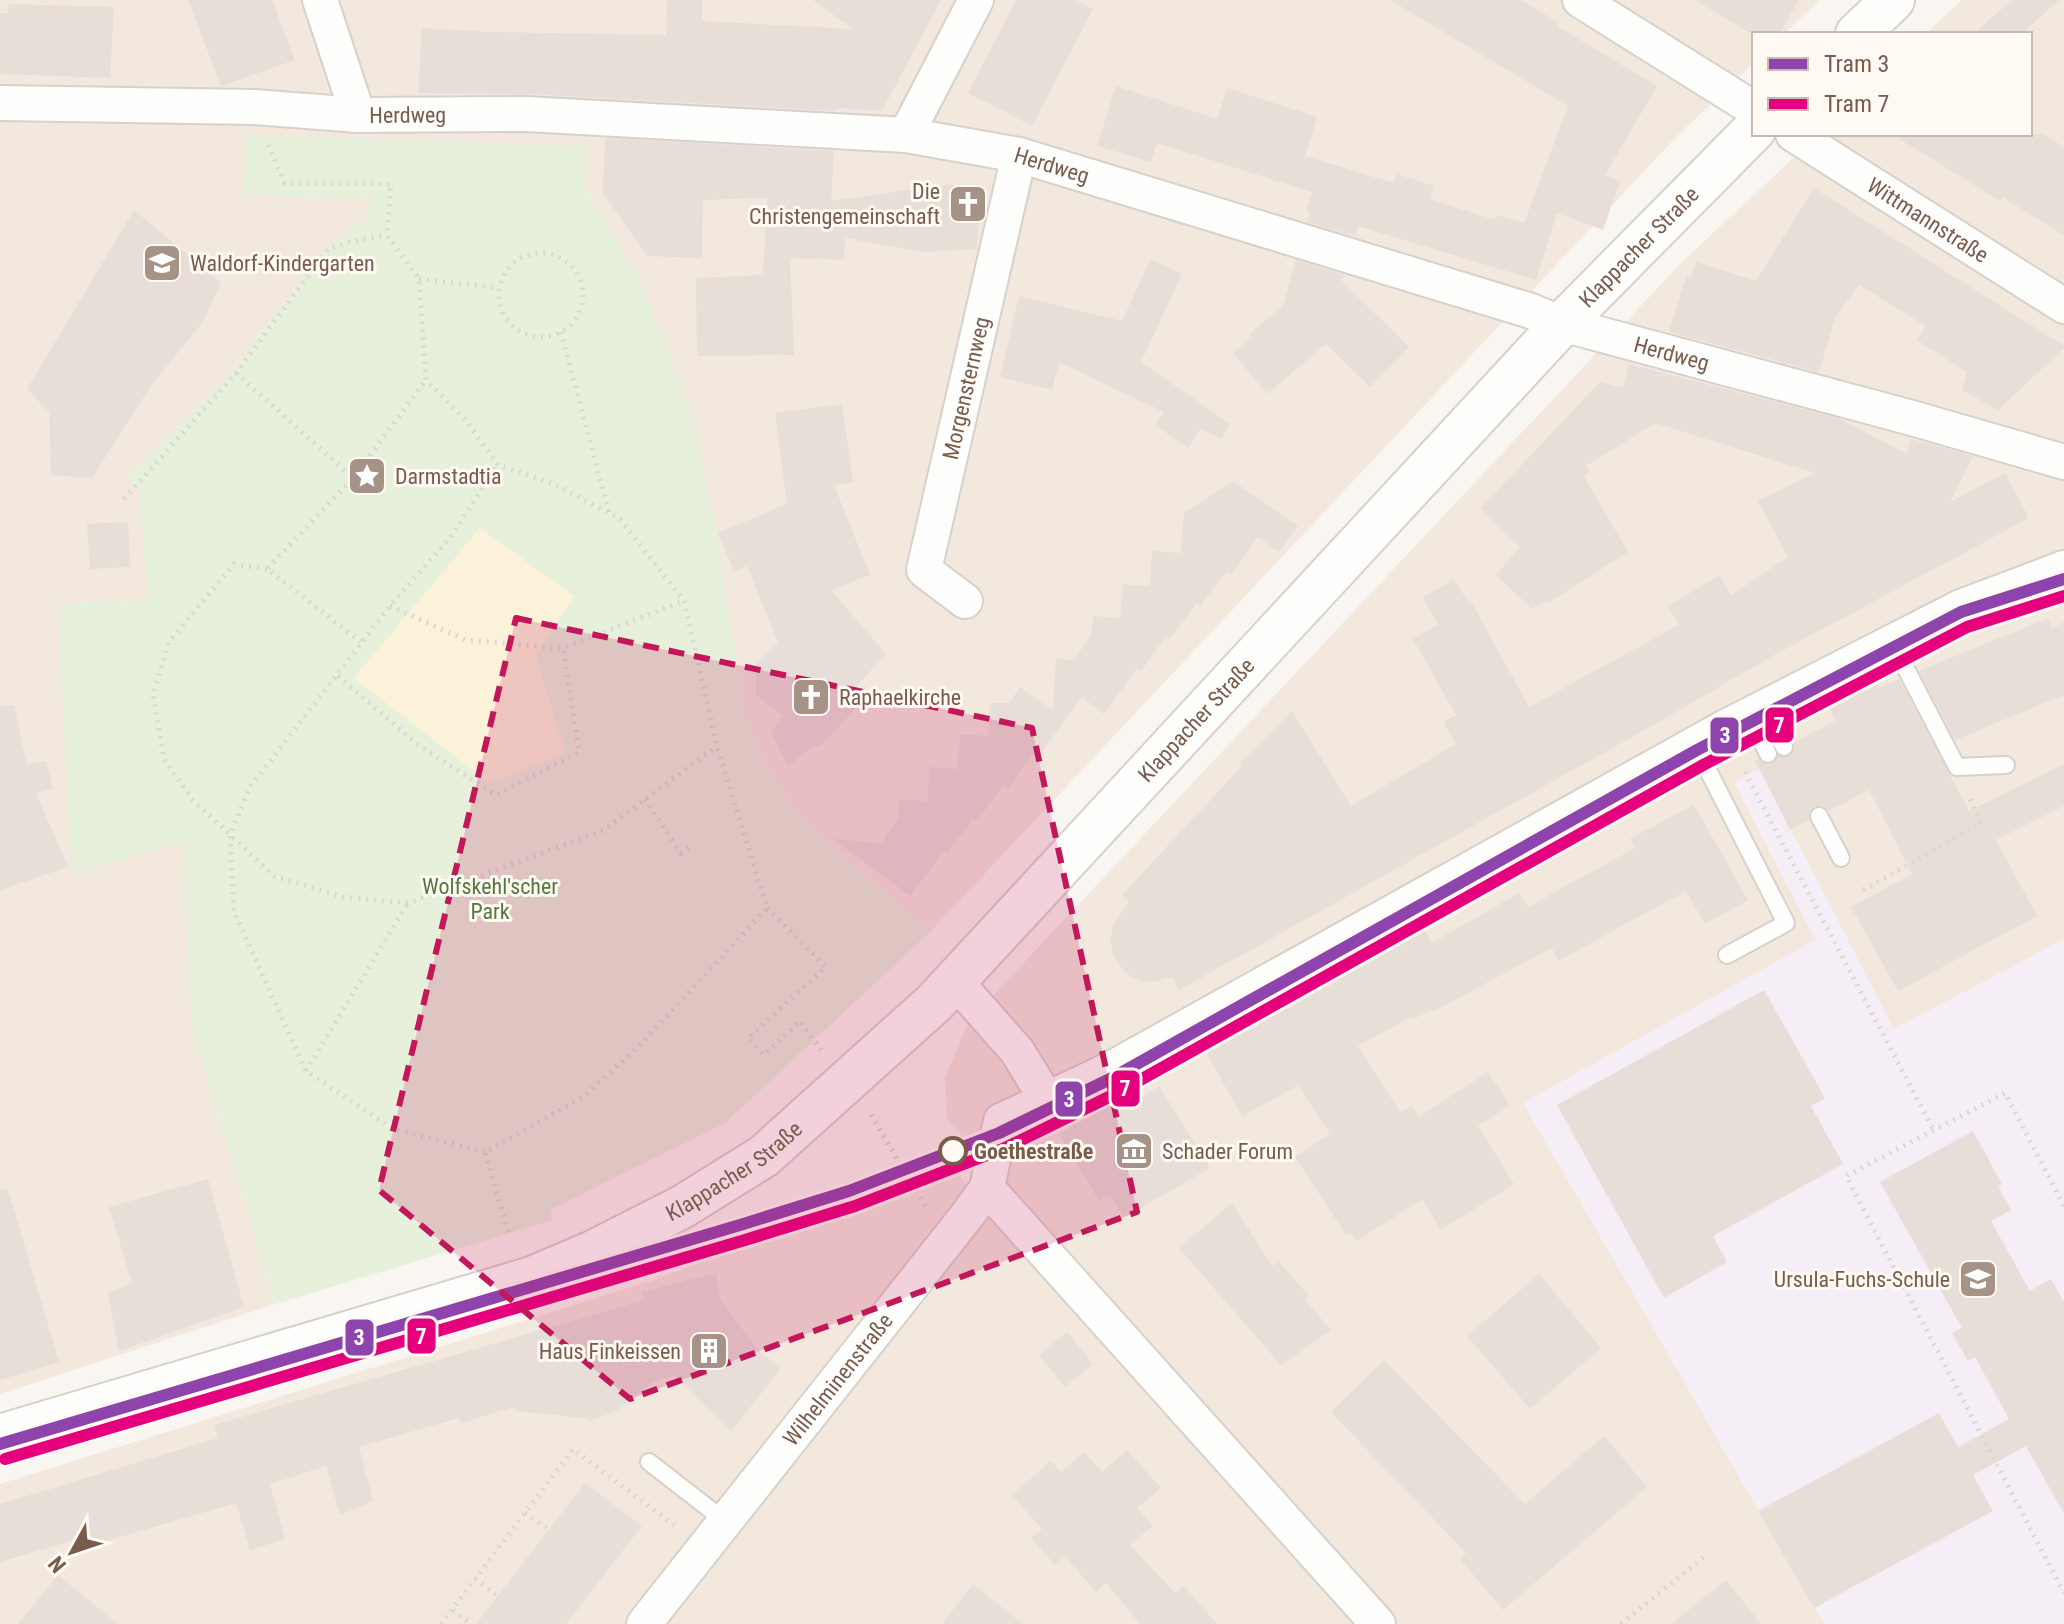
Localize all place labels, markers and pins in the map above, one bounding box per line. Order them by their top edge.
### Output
place label: Die Christengemeinschaft [749,179,940,229]
church icon: Die Christengemeinschaft [947,183,989,225]
school or university icon: Waldorf-Kindergarten [141,242,183,284]
place label: Waldorf-Kindergarten [190,251,375,276]
place icon: Darmstadtia [346,455,388,497]
place label: Darmstadtia [395,464,501,489]
church icon: Raphaelkirche [790,676,832,718]
place label: Raphaelkirche [839,685,961,710]
museum icon: Schader Forum [1113,1130,1155,1172]
marker: Goethestraße [939,1137,967,1165]
place label: Goethestraße [974,1139,1093,1164]
place label: Schader Forum [1162,1139,1293,1164]
school or university icon: Ursula-Fuchs-Schule [1957,1258,1999,1300]
place label: Ursula-Fuchs-Schule [1774,1267,1950,1292]
building icon: Haus Finkeissen [688,1330,730,1372]
place label: Haus Finkeissen [539,1339,681,1364]

